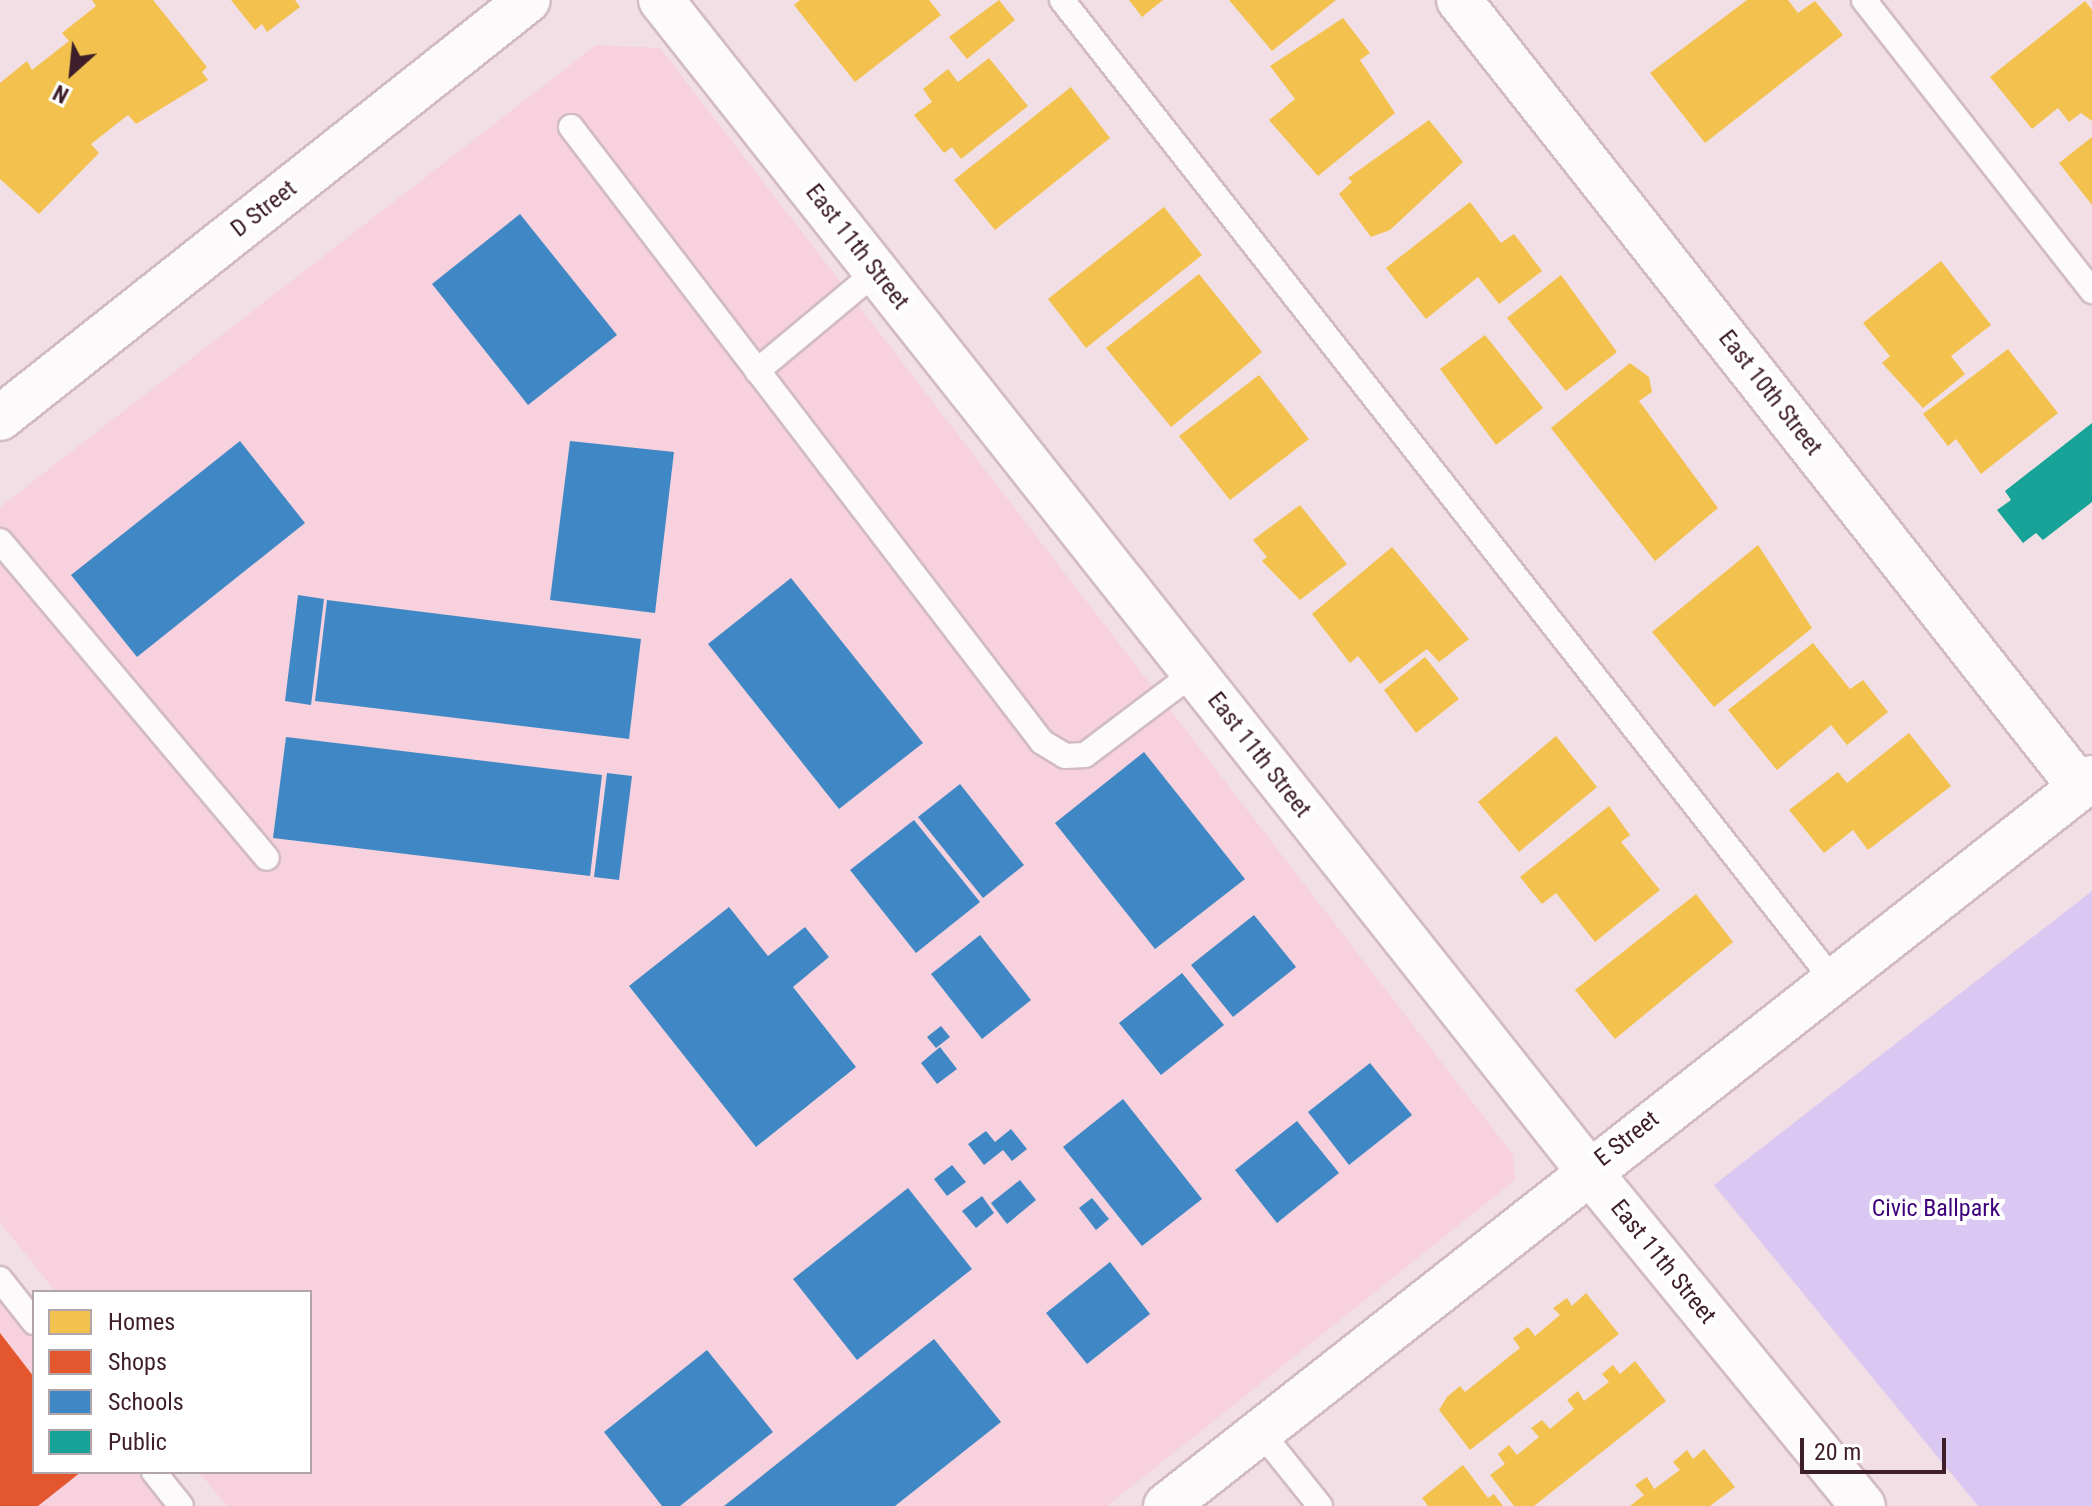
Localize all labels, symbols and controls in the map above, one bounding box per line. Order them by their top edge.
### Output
north arrow [32,32,112,112]
text: N [49,80,73,108]
street label: D Street [225,174,303,244]
street label: East 11th Street [799,179,915,315]
street label: East 10th Street [1712,325,1828,461]
street label: East 11th Street [1201,687,1317,823]
street label: E Street [1589,1105,1665,1173]
street label: East 11th Street [1604,1194,1722,1330]
park label: Civic Ballpark [1872,1195,2000,1223]
legend [32,1290,312,1474]
text: Homes [108,1308,175,1336]
text: Shops [108,1348,167,1376]
text: Schools [108,1388,184,1416]
scale bar [1804,1422,1950,1472]
text: Public [108,1428,167,1456]
text: 20 m [1814,1438,1861,1466]

